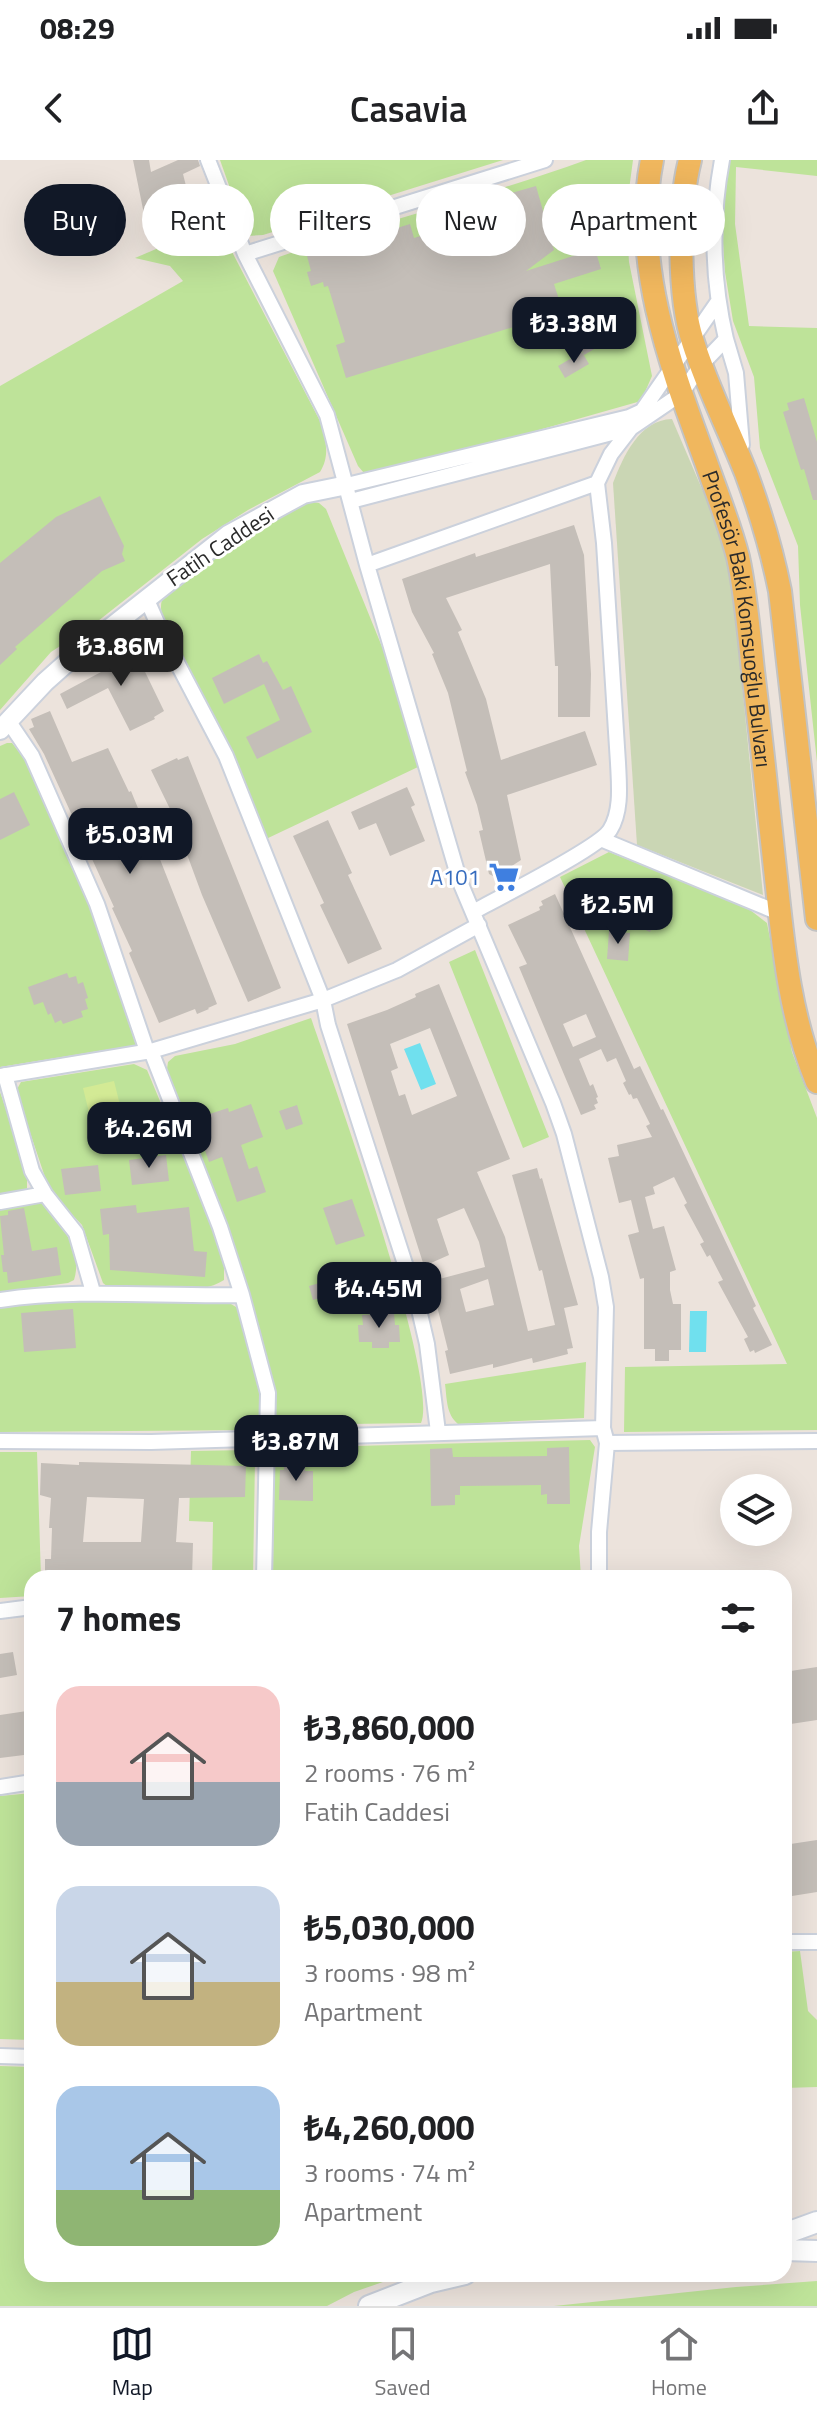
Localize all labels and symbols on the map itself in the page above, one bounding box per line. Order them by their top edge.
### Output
pin: ₺3.38M [509,297,639,365]
street label: Profesör Baki Komsuoğlu Bulvarı [693,466,781,769]
street label: Fatih Caddesi [159,497,281,595]
pin: ₺3.86M [56,620,186,688]
pin: ₺5.03M [65,808,195,876]
place label: A101 [430,860,480,894]
supermarket icon: A101 [487,860,521,894]
pin: ₺2.5M [562,878,674,946]
pin: ₺4.26M [84,1102,214,1170]
pin: ₺4.45M [314,1262,444,1330]
pin: ₺3.87M [231,1415,361,1483]

